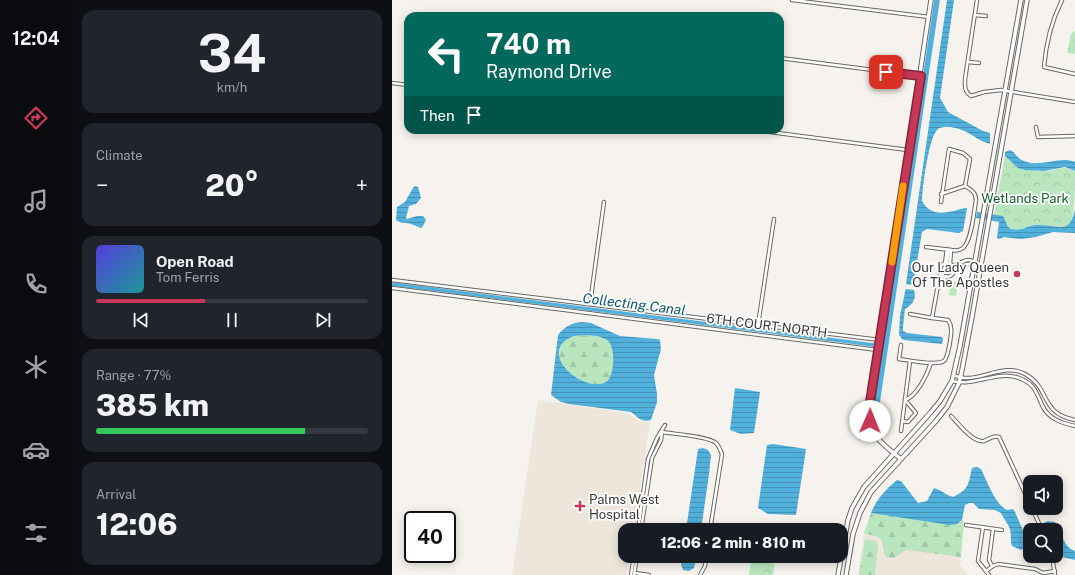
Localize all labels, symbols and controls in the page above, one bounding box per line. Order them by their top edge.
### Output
text: 34 [198,23,266,84]
text: 740 m [486,27,571,60]
text: 12:04 [12,28,60,49]
icon: left [420,28,472,80]
pin [869,55,903,89]
text: Raymond Drive [486,61,612,82]
icon: arrive [875,61,897,83]
text: km/h [217,80,247,95]
icon: directions [22,104,50,132]
icon: arrive [463,104,485,126]
text: Then [420,107,455,124]
text: Climate [96,148,143,163]
text: 20° [205,167,259,203]
text: − [96,172,108,198]
text: + [356,172,368,198]
icon: music [22,187,50,215]
park label: Wetlands Park [981,191,1069,206]
text: Open Road [156,253,234,270]
place label: Our Lady Queen Of The Apostles [912,260,1009,290]
marker: Our Lady Queen Of The Apostles [1012,269,1022,279]
icon: phone [22,270,50,298]
text: Tom Ferris [156,270,219,285]
water label: Collecting Canal [582,290,686,318]
icon: previous [130,309,152,331]
icon: pause [221,309,243,331]
icon: next [312,309,334,331]
street label: 6TH COURT NORTH [706,311,828,340]
icon: climate [22,353,50,381]
text: Range · 77% [96,368,171,383]
text: 385 km [96,387,209,423]
position arrow [849,400,891,442]
icon: car [22,436,50,464]
map controls [1023,475,1063,563]
button: sound [1023,475,1063,515]
text: Arrival [96,487,136,502]
place label: Palms West Hospital [589,492,659,522]
marker: Palms West Hospital [574,500,586,512]
text: 12:06 [96,506,177,542]
speed limit sign: 40 [404,511,456,563]
icon: filters [22,519,50,547]
button: search [1023,523,1063,563]
text: 12:06 · 2 min · 810 m [660,534,806,551]

